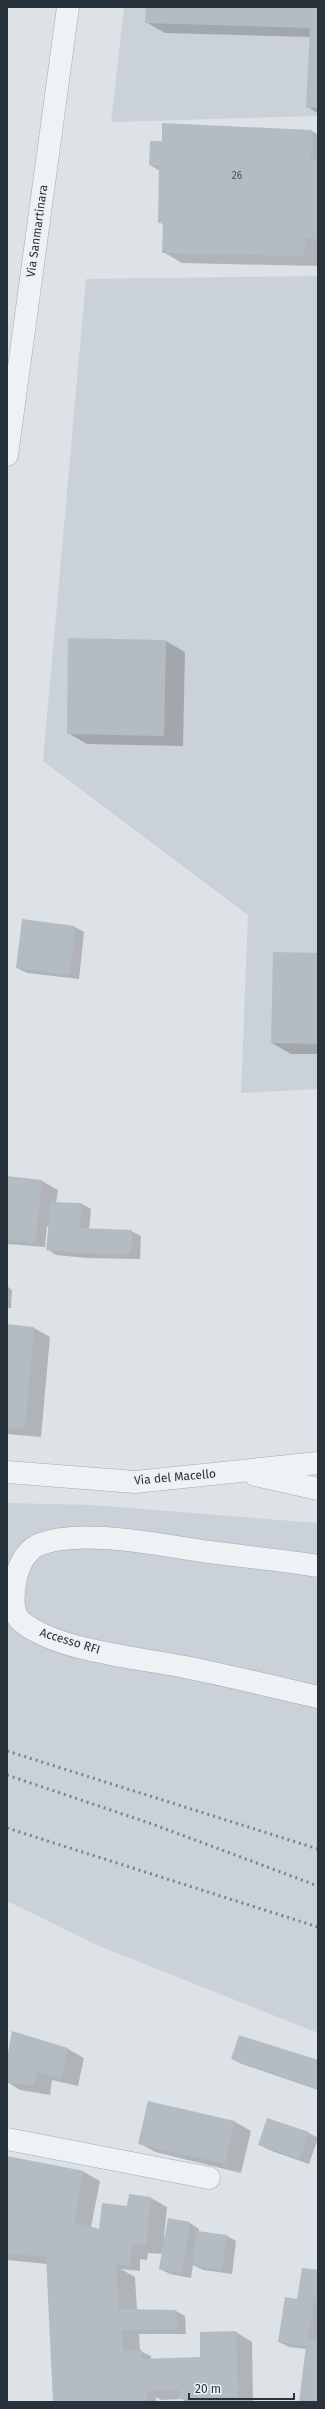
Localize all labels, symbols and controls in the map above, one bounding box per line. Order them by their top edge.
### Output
house number: 26 [232,170,242,182]
street label: Via Sanmartinara [24,184,50,278]
street label: Via del Macello [134,1466,216,1488]
street label: Accesso RFI [38,1625,102,1657]
scale bar [189,2375,294,2401]
text: 20 m [195,2382,221,2396]

